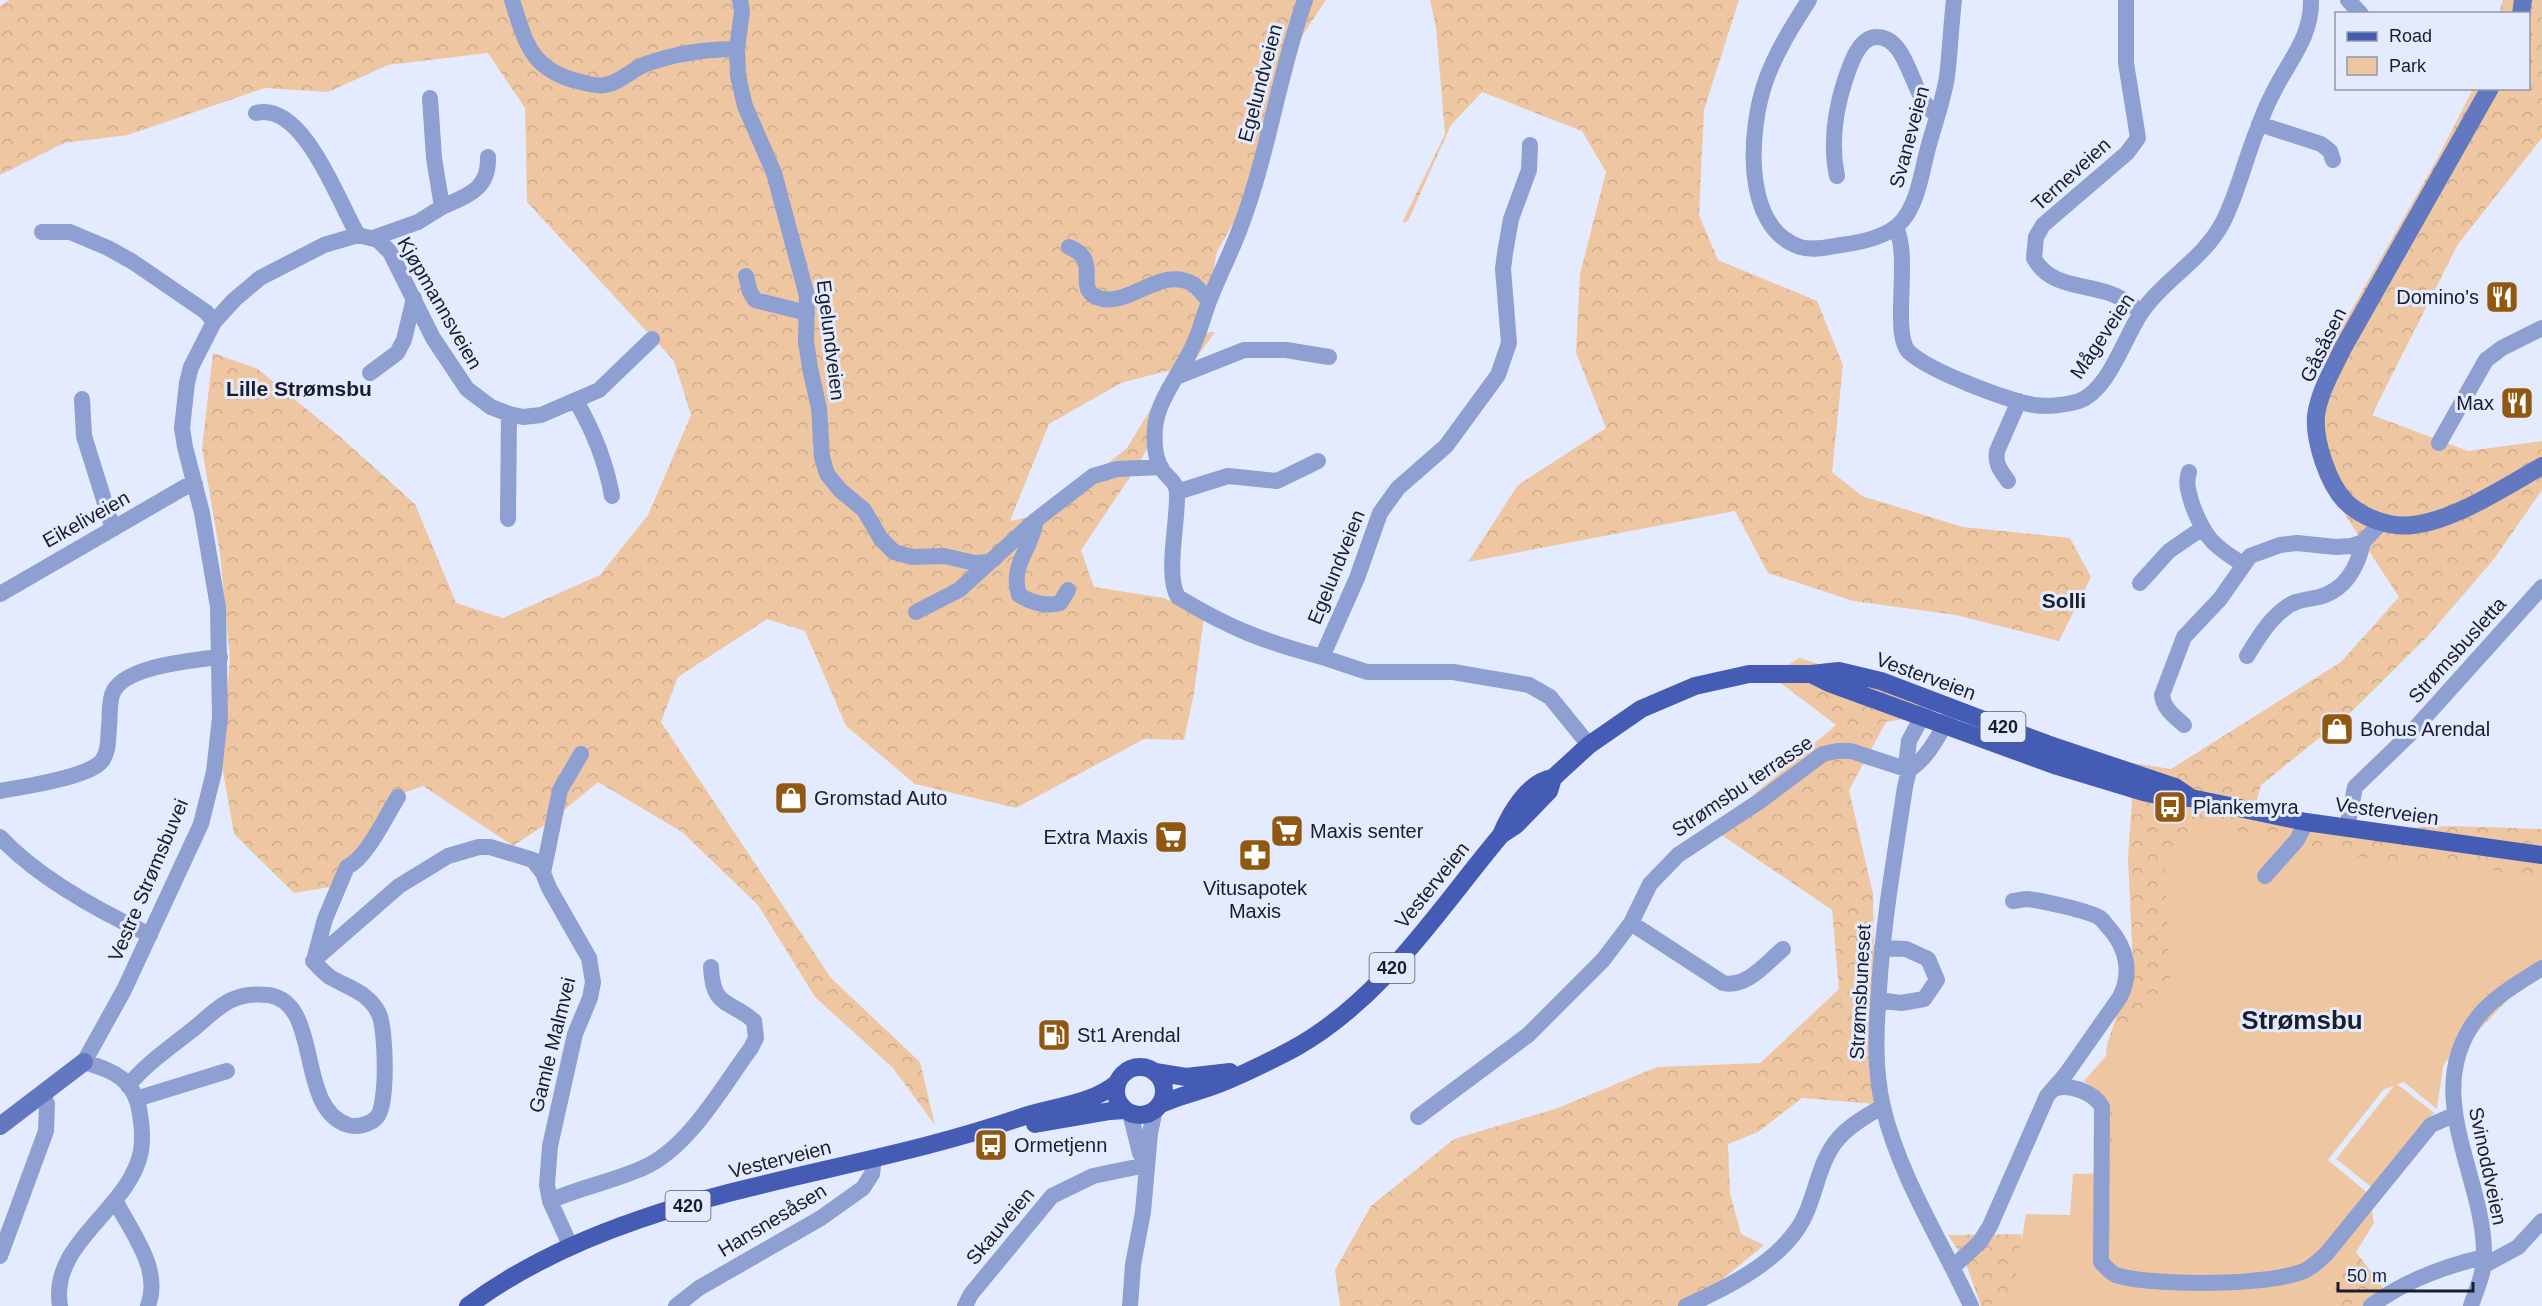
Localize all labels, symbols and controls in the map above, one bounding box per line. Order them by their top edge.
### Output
legend [2335,12,2530,90]
street label: Egelundveien [1234,22,1286,144]
text: Road [2389,26,2432,46]
text: Park [2389,56,2427,76]
street label: Svaneveien [1885,84,1933,190]
street label: Terneveien [2027,133,2115,215]
street label: Kjøpmannsveien [393,233,487,373]
street label: Egelundveien [813,279,849,401]
restaurant icon: Domino's [2484,279,2520,315]
place label: Domino's [2396,286,2479,308]
street label: Mågeveien [2066,289,2138,383]
street label: Gåsåsen [2296,304,2350,386]
district label: Lille Strømsbu [226,377,372,400]
restaurant icon: Max [2499,385,2535,421]
place label: Max [2456,392,2494,414]
street label: Eikeliveien [39,486,133,552]
street label: Egelundveien [1303,507,1369,627]
district label: Solli [2042,589,2086,612]
street label: Strømsbusletta [2404,592,2511,707]
street label: Vesterveien [1873,648,1979,704]
shop icon: Bohus Arendal [2319,711,2355,747]
road number: 420 [1980,712,2026,742]
place label: Bohus Arendal [2360,718,2490,740]
street label: Strømsbu terrasse [1668,731,1816,841]
shop icon: Gromstad Auto [773,780,809,816]
place label: Gromstad Auto [814,787,947,809]
bus stop icon: Plankemyra [2152,789,2188,825]
street label: Vesterveien [2334,793,2440,829]
street label: Vestre Strømsbuvei [104,795,192,965]
place label: Plankemyra [2193,796,2299,818]
supermarket icon: Maxis senter [1269,813,1305,849]
supermarket icon: Extra Maxis [1153,819,1189,855]
place label: Maxis senter [1310,820,1424,842]
place label: Extra Maxis [1044,826,1148,848]
pharmacy icon: Vitusapotek Maxis [1237,837,1273,873]
street label: Vesterveien [1391,837,1473,933]
place label: Vitusapotek Maxis [1203,877,1308,922]
street label: Strømsbuneset [1845,923,1875,1060]
road number: 420 [1370,953,1414,983]
street label: Gamle Malmvei [525,975,579,1115]
district label: Strømsbu [2241,1005,2363,1035]
fuel station icon: St1 Arendal [1036,1017,1072,1053]
place label: St1 Arendal [1077,1024,1180,1046]
street label: Svinoddveien [2465,1105,2511,1227]
bus stop icon: Ormetjenn [973,1127,1009,1163]
place label: Ormetjenn [1014,1134,1107,1156]
street label: Vesterveien [727,1136,833,1182]
street label: Hansnesåsen [714,1179,830,1261]
street label: Skauveien [962,1183,1038,1269]
road number: 420 [666,1191,710,1221]
scale bar [2338,1255,2473,1293]
text: 50 m [2347,1266,2387,1286]

